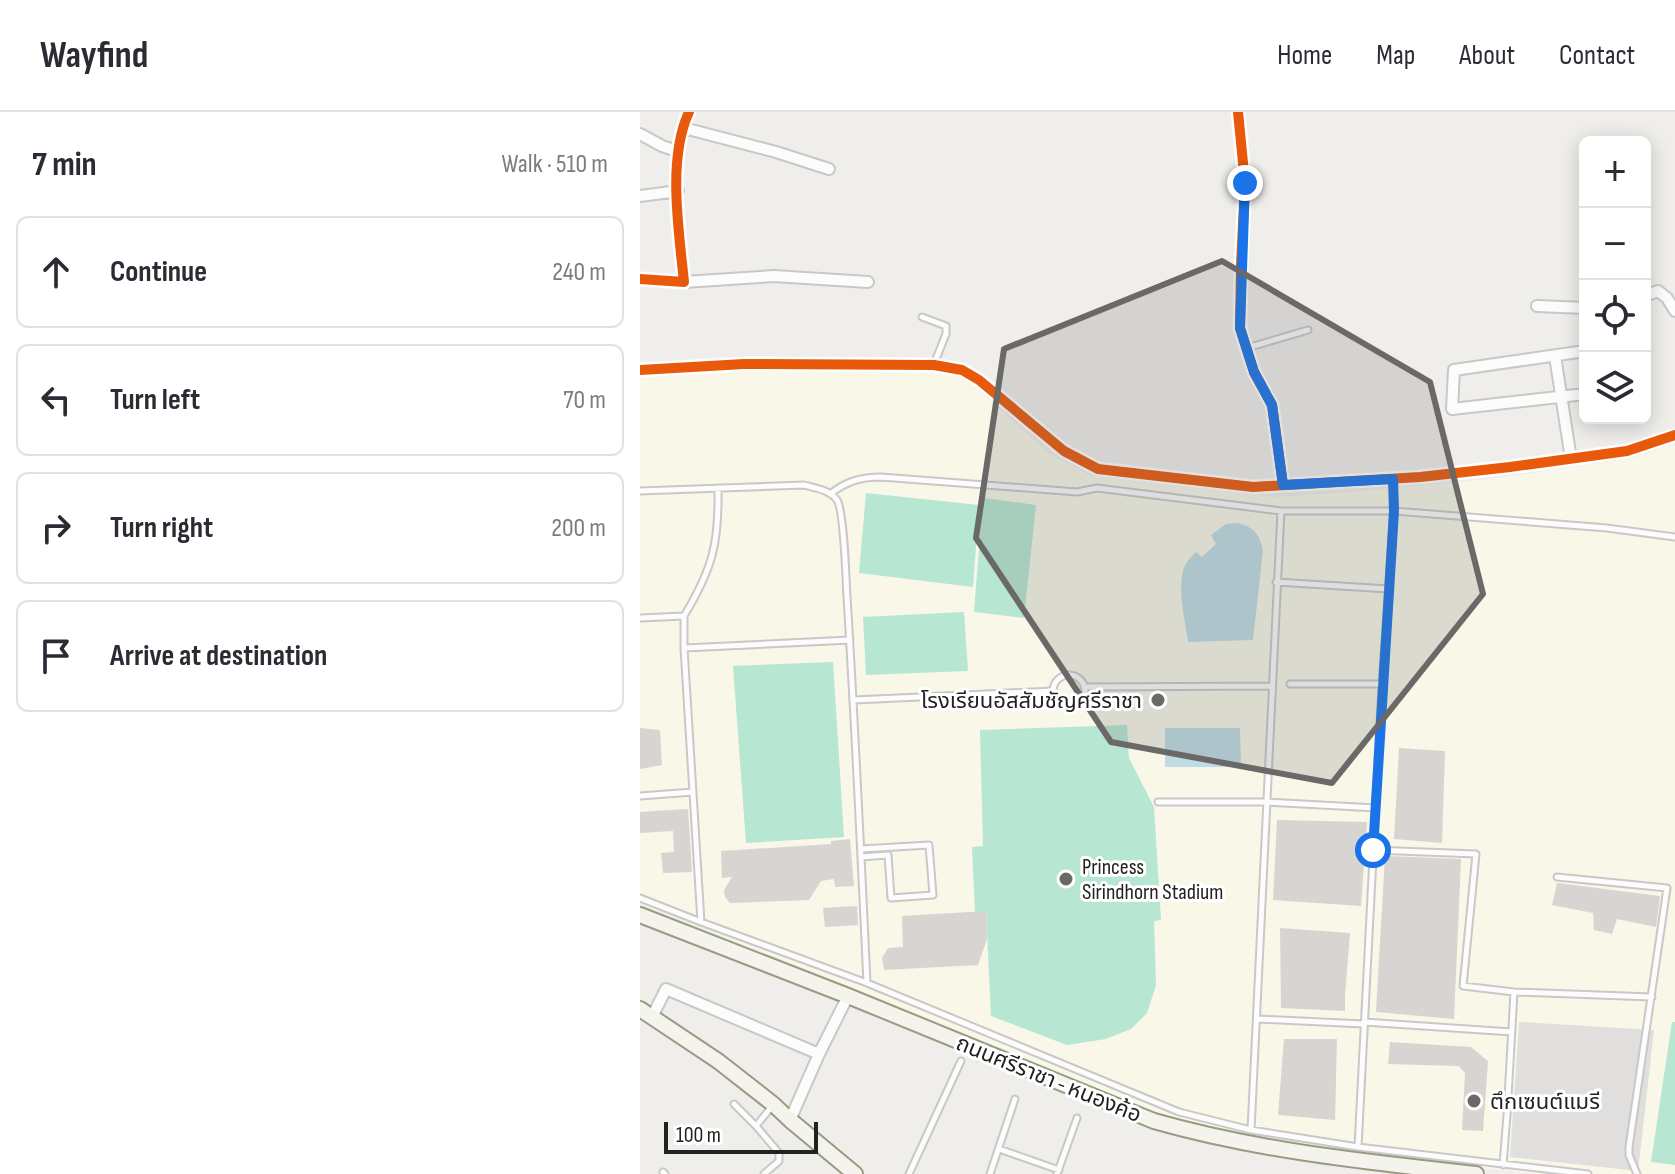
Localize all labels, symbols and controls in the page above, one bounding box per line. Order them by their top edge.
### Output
text: Wayfind [40,33,148,78]
text: Home [1277,39,1332,72]
text: Map [1376,39,1415,72]
text: About [1459,39,1515,72]
text: Contact [1559,39,1635,72]
map controls [1579,136,1651,424]
button: + [1579,136,1651,208]
text: 7 min [32,144,97,185]
text: Walk · 510 m [502,149,608,180]
route end [1227,165,1263,201]
button: − [1579,208,1651,280]
icon: ahead [34,250,78,294]
text: Continue [110,254,207,290]
text: 240 m [552,257,606,288]
button: locate [1579,280,1651,352]
button: layers [1579,352,1651,424]
icon: left [34,378,78,422]
text: Turn left [110,382,200,418]
text: 70 m [563,385,606,416]
icon: right [34,506,78,550]
text: Turn right [110,510,213,546]
text: 200 m [551,513,606,544]
icon: arrive [34,634,78,678]
text: Arrive at destination [110,638,327,674]
place label: โรงเรียนอัสสัมชัญศรีราชา [921,688,1142,715]
marker: โรงเรียนอัสสัมชัญศรีราชา [1149,691,1167,709]
route start [1355,832,1391,868]
place label: Princess Sirindhorn Stadium [1082,854,1223,906]
marker: Princess Sirindhorn Stadium [1057,870,1075,888]
street label: ถนนศรีราชา - หนองค้อ [952,1030,1145,1129]
place label: ตึกเซนต์แมรี [1490,1089,1600,1116]
marker: ตึกเซนต์แมรี [1465,1092,1483,1110]
scale bar [664,1118,818,1154]
text: 100 m [676,1122,721,1149]

